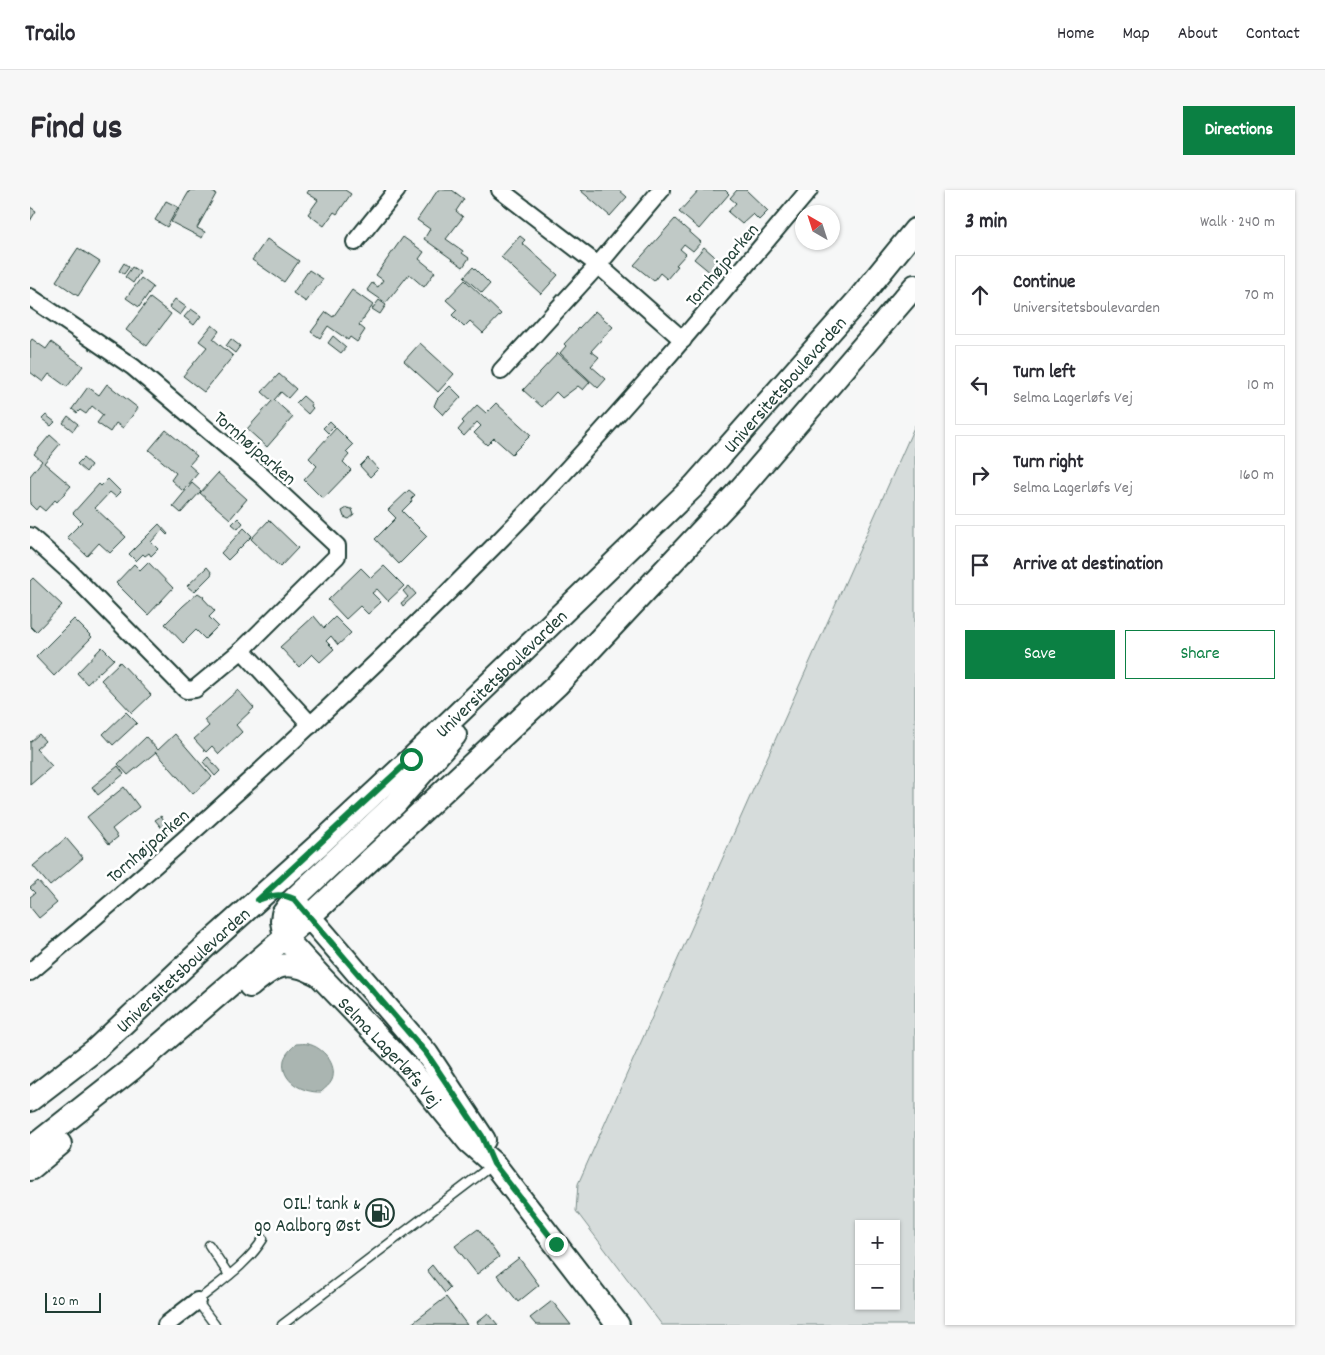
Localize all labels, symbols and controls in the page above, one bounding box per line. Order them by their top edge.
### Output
text: Trailo [25,18,76,52]
text: Home [1057,22,1094,47]
text: Map [1122,22,1150,47]
text: About [1178,22,1218,47]
text: Contact [1246,22,1300,47]
text: Find us [30,105,122,155]
button: Directions [1183,106,1295,155]
north arrow [795,205,840,250]
text: 3 min [965,208,1007,238]
text: Walk · 240 m [1200,211,1275,234]
street label: Tornhøjparken [681,219,767,314]
text: Continue [1013,270,1075,297]
icon: ahead [966,281,994,309]
text: 70 m [1244,284,1274,307]
text: Universitetsboulevarden [1013,297,1160,320]
street label: Universitetsboulevarden [719,312,855,461]
text: Turn left [1013,360,1076,387]
icon: left [966,371,994,399]
text: 10 m [1247,374,1274,397]
text: Selma Lagerløfs Vej [1013,387,1133,410]
street label: Tornhøjparken [206,406,301,493]
text: Turn right [1013,450,1084,477]
icon: right [966,461,994,489]
text: 160 m [1239,464,1274,487]
text: Selma Lagerløfs Vej [1013,477,1133,500]
icon: arrive [966,551,994,579]
text: Arrive at destination [1013,552,1163,579]
street label: Universitetsboulevarden [431,605,575,745]
button: Save [965,630,1115,679]
button: Share [1125,630,1275,679]
route start [400,748,423,771]
street label: Tornhøjparken [102,804,197,891]
street label: Universitetsboulevarden [111,902,258,1041]
street label: Selma Lagerløfs Vej [330,992,446,1115]
place label: OIL! tank & go Aalborg Øst [254,1192,361,1241]
fuel station icon: OIL! tank & go Aalborg Øst [365,1198,395,1228]
map controls [855,1220,900,1310]
button: + [855,1220,900,1265]
route end [545,1233,568,1256]
button: − [855,1265,900,1310]
scale bar [45,1290,101,1313]
text: 20 m [52,1292,79,1312]

